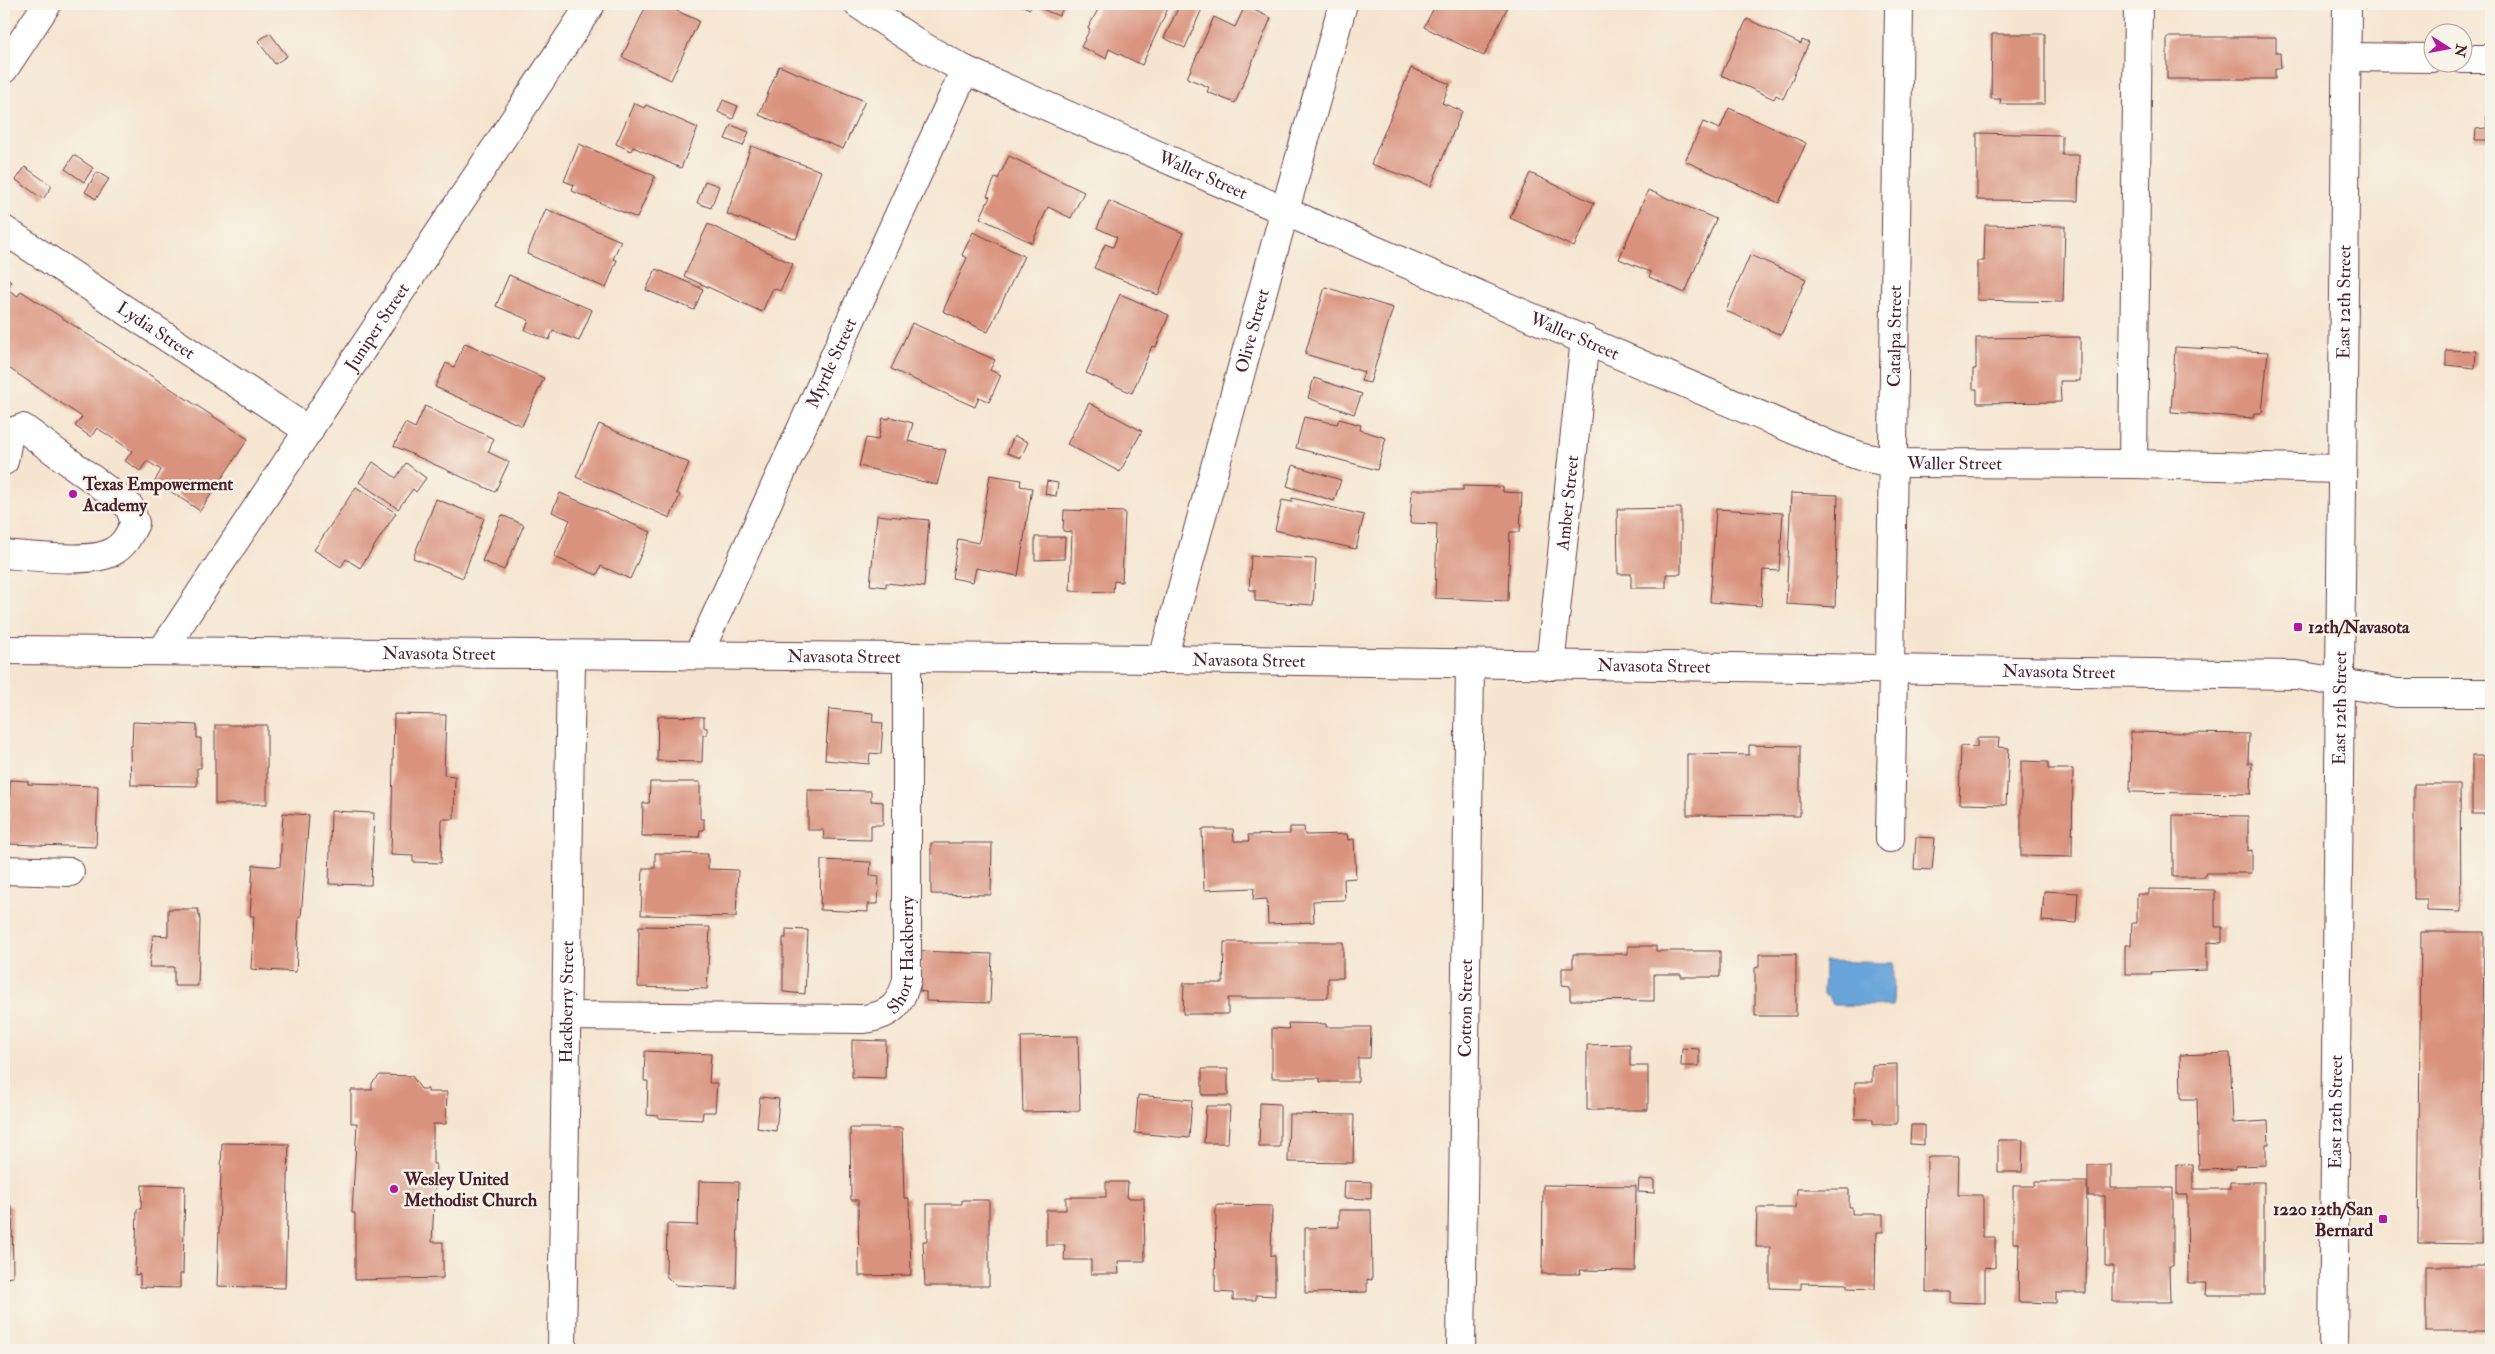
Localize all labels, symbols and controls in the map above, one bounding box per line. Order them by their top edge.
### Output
north arrow [2422,22,2472,72]
text: N [2451,42,2470,59]
street label: Waller Street [1154,145,1251,205]
street label: East 12th Street [2332,245,2356,359]
street label: Juniper Street [339,278,415,376]
street label: Catalpa Street [1882,285,1907,387]
street label: Olive Street [1230,286,1274,375]
street label: Lydia Street [112,296,200,364]
street label: Waller Street [1526,306,1623,365]
street label: Myrtle Street [801,314,862,412]
street label: Waller Street [1906,452,2002,475]
street label: Amber Street [1551,454,1584,553]
place label: Texas Empowerment Academy [82,473,233,517]
marker: Texas Empowerment Academy [67,488,79,500]
place label: 12th/Navasota [2308,616,2410,639]
marker: 12th/Navasota [2292,621,2304,633]
street label: Navasota Street [382,641,496,665]
street label: Navasota Street [787,645,901,668]
street label: Navasota Street [1192,648,1306,673]
street label: East 12th Street [2328,651,2352,765]
street label: Navasota Street [1597,654,1711,678]
street label: Navasota Street [2002,659,2116,684]
street label: Short Hackberry [882,895,919,1019]
street label: Hackberry Street [554,940,579,1064]
street label: Cotton Street [1453,958,1478,1058]
street label: East 12th Street [2323,1055,2348,1169]
place label: Wesley United Methodist Church [403,1168,538,1212]
marker: Wesley United Methodist Church [388,1183,400,1195]
place label: 1220 12th/San Bernard [2273,1198,2374,1242]
marker: 1220 12th/San Bernard [2377,1213,2389,1225]

